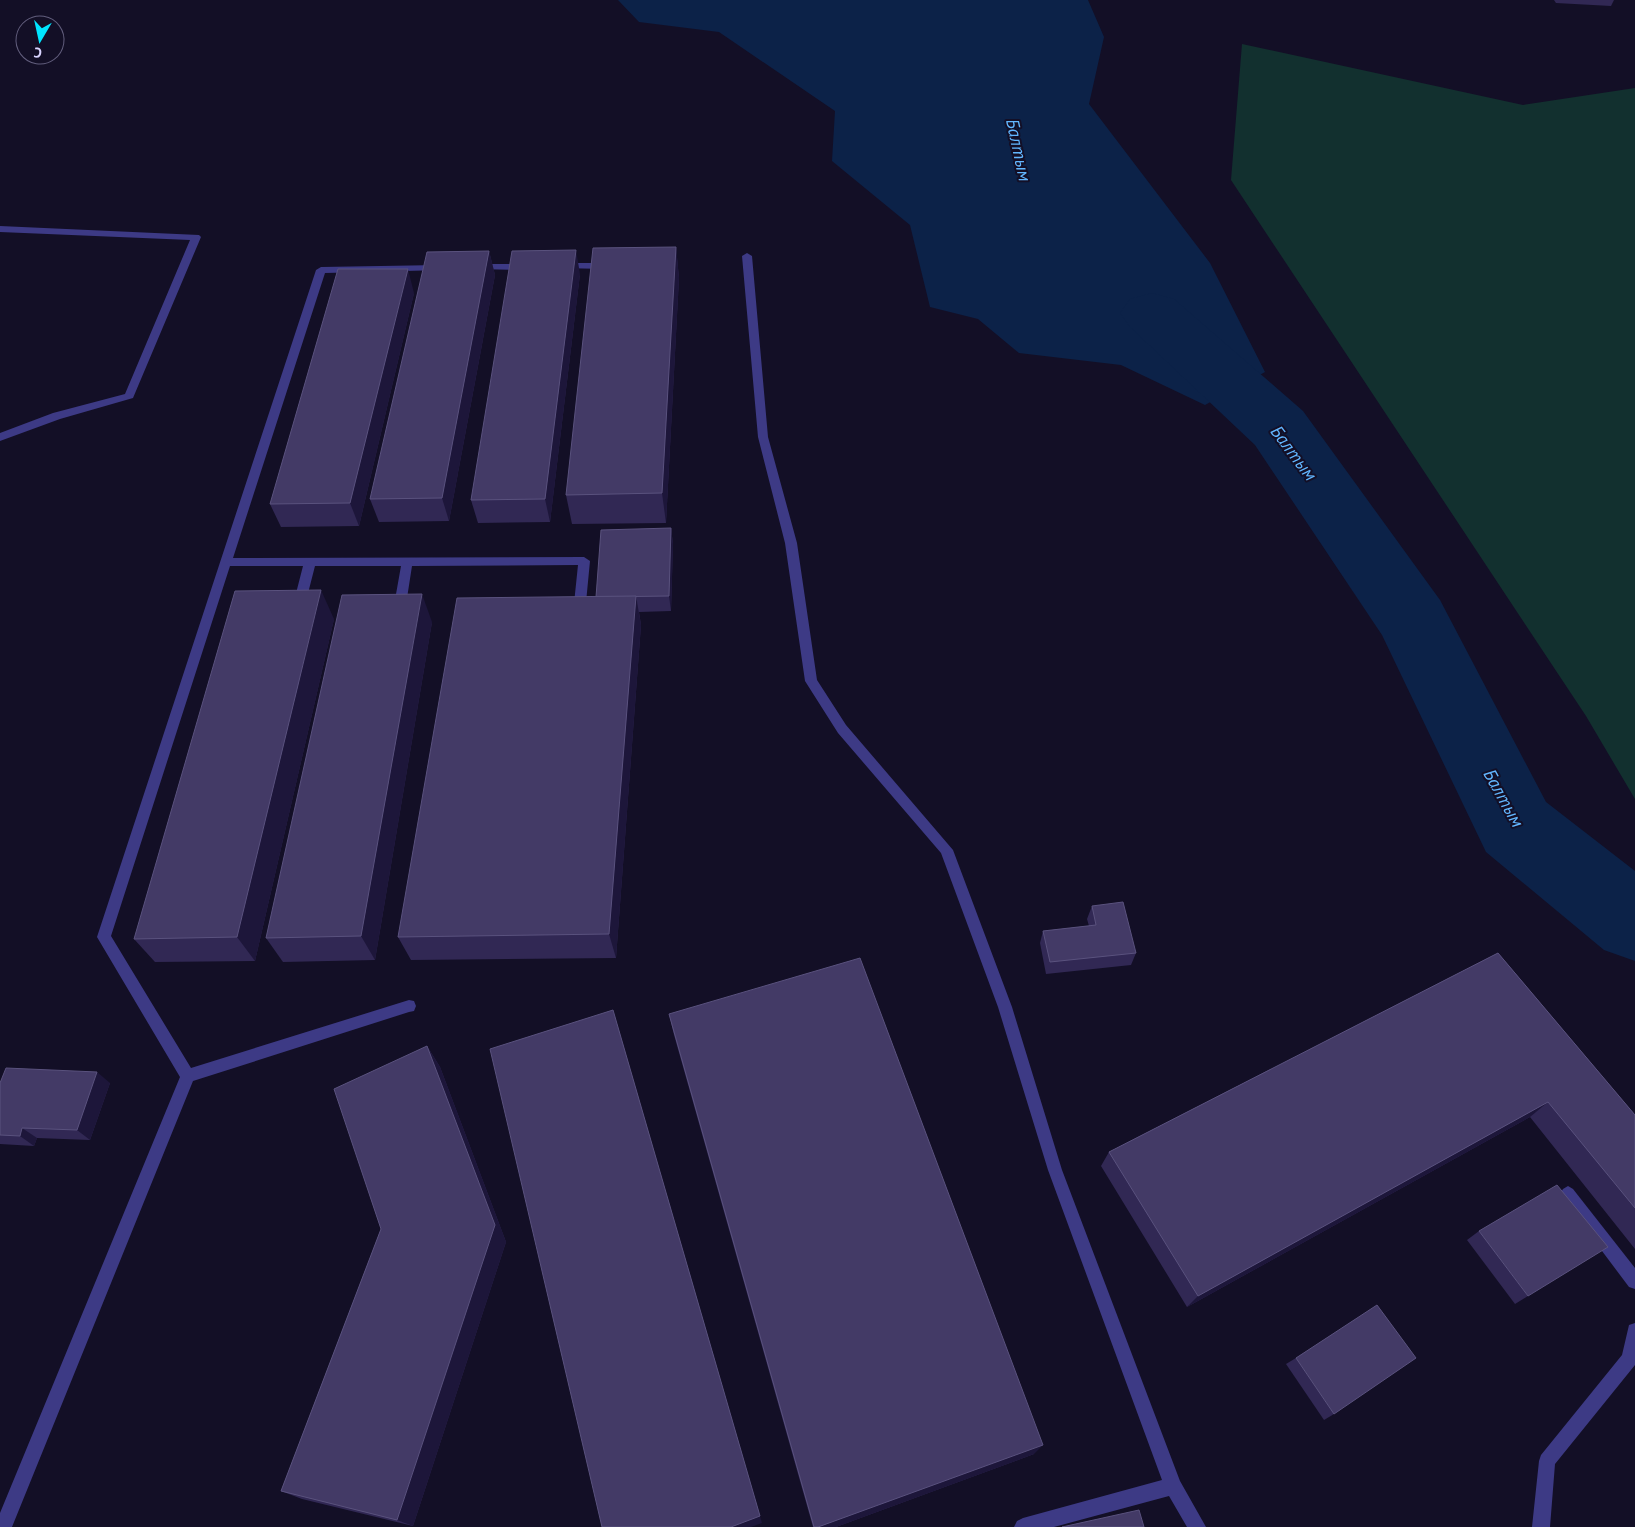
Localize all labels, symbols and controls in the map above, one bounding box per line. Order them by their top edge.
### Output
north arrow [15,15,65,65]
text: С [33,43,43,62]
water label: Балтым [1001,117,1037,183]
water label: Балтым [1266,421,1322,485]
water label: Балтым [1479,765,1529,831]

